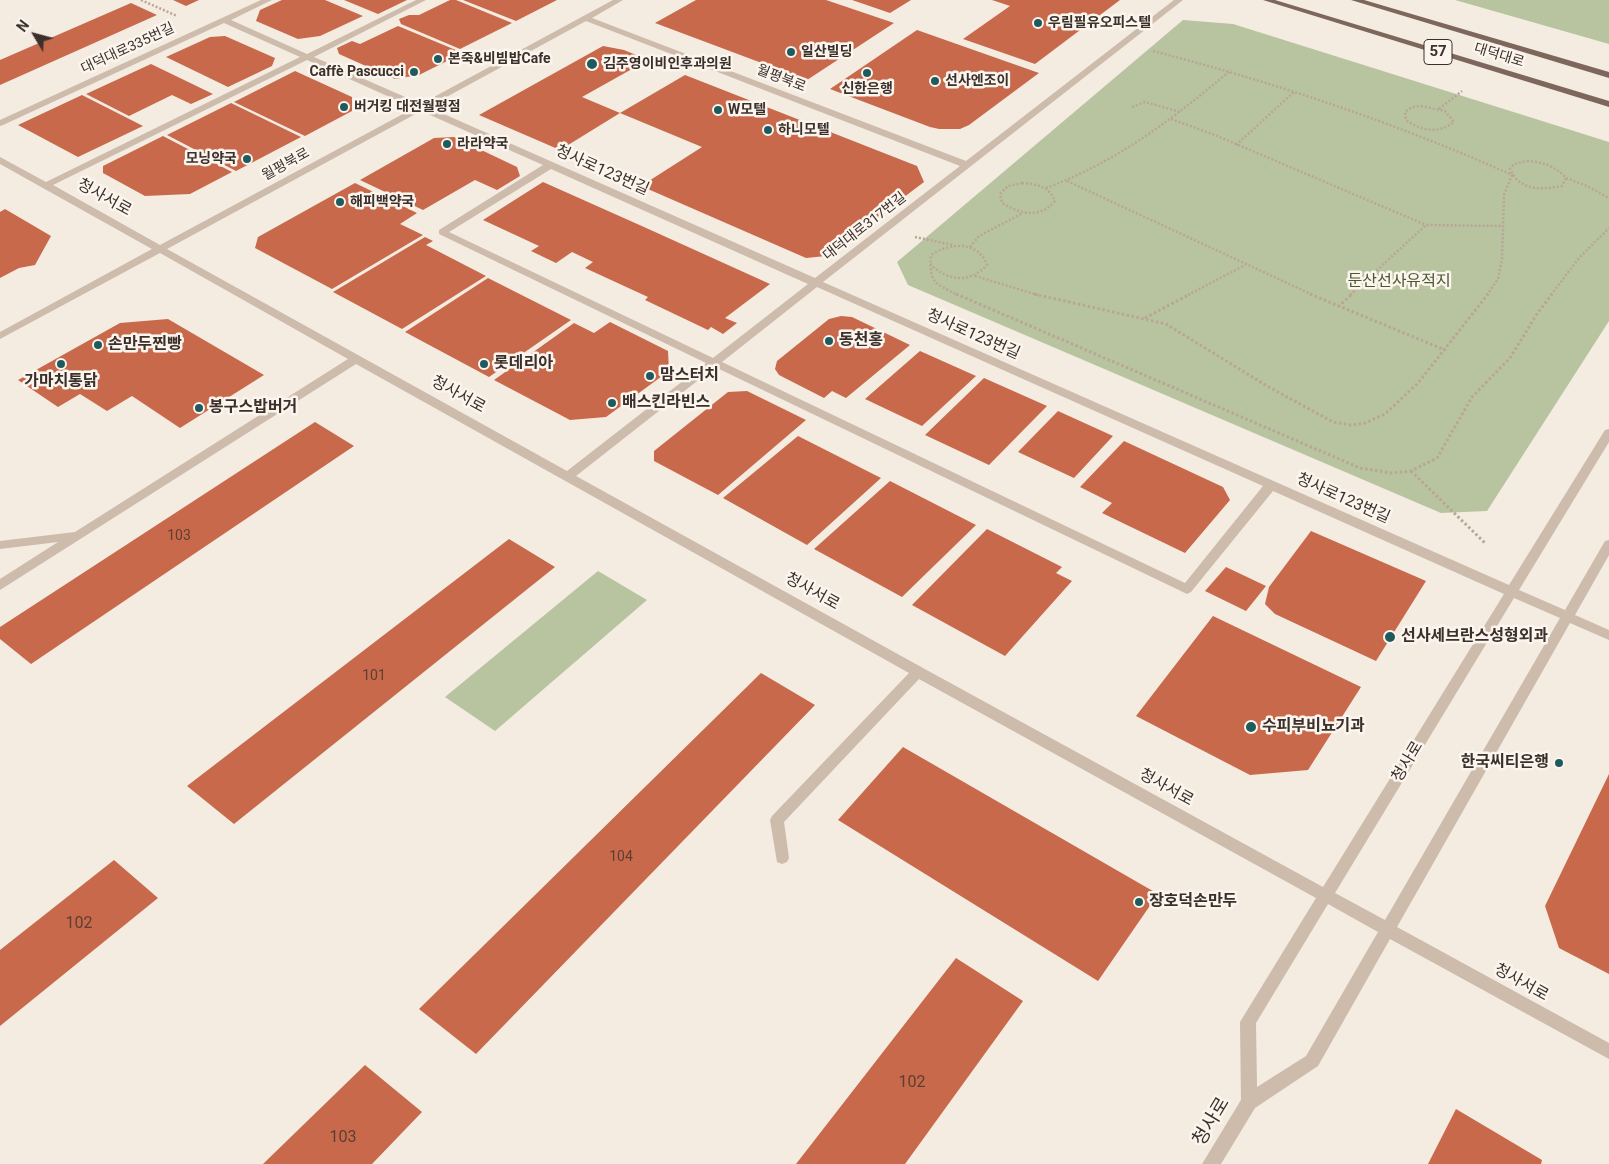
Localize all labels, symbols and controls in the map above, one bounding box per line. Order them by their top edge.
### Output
north arrow [10,10,60,60]
place label: 우림필유오피스텔 [1048,15,1151,31]
text: N [14,17,32,35]
marker: 우림필유오피스텔 [1032,17,1044,29]
street label: 대덕대로335번길 [79,20,177,78]
road number: 57 [1424,40,1452,64]
street label: 대덕대로 [1472,40,1526,72]
place label: 일산빌딩 [801,44,853,60]
marker: 일산빌딩 [785,46,797,58]
place label: 본죽&비빔밥Cafe [448,51,551,67]
marker: 본죽&비빔밥Cafe [432,53,444,65]
place label: 김주영이비인후과의원 [603,56,732,72]
marker: 김주영이비인후과의원 [585,57,599,71]
street label: 월평북로 [754,62,808,96]
place label: Caffè Pascucci [309,64,404,80]
marker: Caffè Pascucci [408,66,420,78]
marker: 신한은행 [861,67,873,79]
place label: 선사엔조이 [945,73,1009,89]
marker: 선사엔조이 [929,75,941,87]
place label: 신한은행 [841,81,893,97]
place label: 버거킹 대전월평점 [354,99,461,115]
marker: 버거킹 대전월평점 [338,101,350,113]
place label: W모텔 [728,102,766,118]
marker: W모텔 [712,104,724,116]
place label: 하니모텔 [778,122,830,138]
marker: 하니모텔 [762,124,774,136]
place label: 라라약국 [457,136,509,152]
marker: 라라약국 [441,138,453,150]
street label: 청사로123번길 [552,142,652,200]
street label: 월평북로 [259,145,313,185]
place label: 모닝약국 [185,151,237,167]
marker: 모닝약국 [241,153,253,165]
street label: 청사서로 [74,175,134,221]
street label: 대덕대로317번길 [820,189,910,265]
place label: 해피백약국 [350,194,414,210]
marker: 해피백약국 [334,196,346,208]
park label: 둔산선사유적지 [1347,272,1451,292]
street label: 청사로123번길 [923,306,1023,364]
place label: 동천홍 [839,331,883,351]
place label: 손만두찐빵 [108,335,182,355]
marker: 동천홍 [823,335,835,347]
marker: 손만두찐빵 [92,339,104,351]
place label: 롯데리아 [494,354,553,374]
marker: 가마치통닭 [55,358,67,370]
marker: 롯데리아 [478,358,490,370]
place label: 맘스터치 [660,366,719,386]
marker: 맘스터치 [644,370,656,382]
place label: 가마치통닭 [24,372,98,392]
street label: 청사서로 [428,372,488,418]
place label: 배스킨라빈스 [622,393,710,413]
marker: 배스킨라빈스 [606,397,618,409]
place label: 봉구스밥버거 [209,398,297,418]
marker: 봉구스밥버거 [193,402,205,414]
street label: 청사로123번길 [1293,470,1393,528]
house number: 103 [167,528,191,544]
street label: 청사서로 [782,569,842,615]
place label: 선사세브란스성형외과 [1401,627,1548,647]
marker: 선사세브란스성형외과 [1383,630,1397,644]
house number: 101 [362,668,386,684]
place label: 수피부비뇨기과 [1262,717,1365,737]
marker: 수피부비뇨기과 [1244,720,1258,734]
street label: 청사로 [1388,738,1428,786]
place label: 한국씨티은행 [1461,753,1549,773]
marker: 한국씨티은행 [1553,757,1565,769]
street label: 청사서로 [1136,765,1196,811]
house number: 104 [609,849,633,865]
place label: 장호덕손만두 [1149,892,1237,912]
marker: 장호덕손만두 [1133,896,1145,908]
house number: 102 [66,914,92,934]
street label: 청사서로 [1491,960,1551,1006]
house number: 102 [899,1073,925,1093]
street label: 청사로 [1189,1094,1235,1150]
house number: 103 [330,1128,356,1148]

